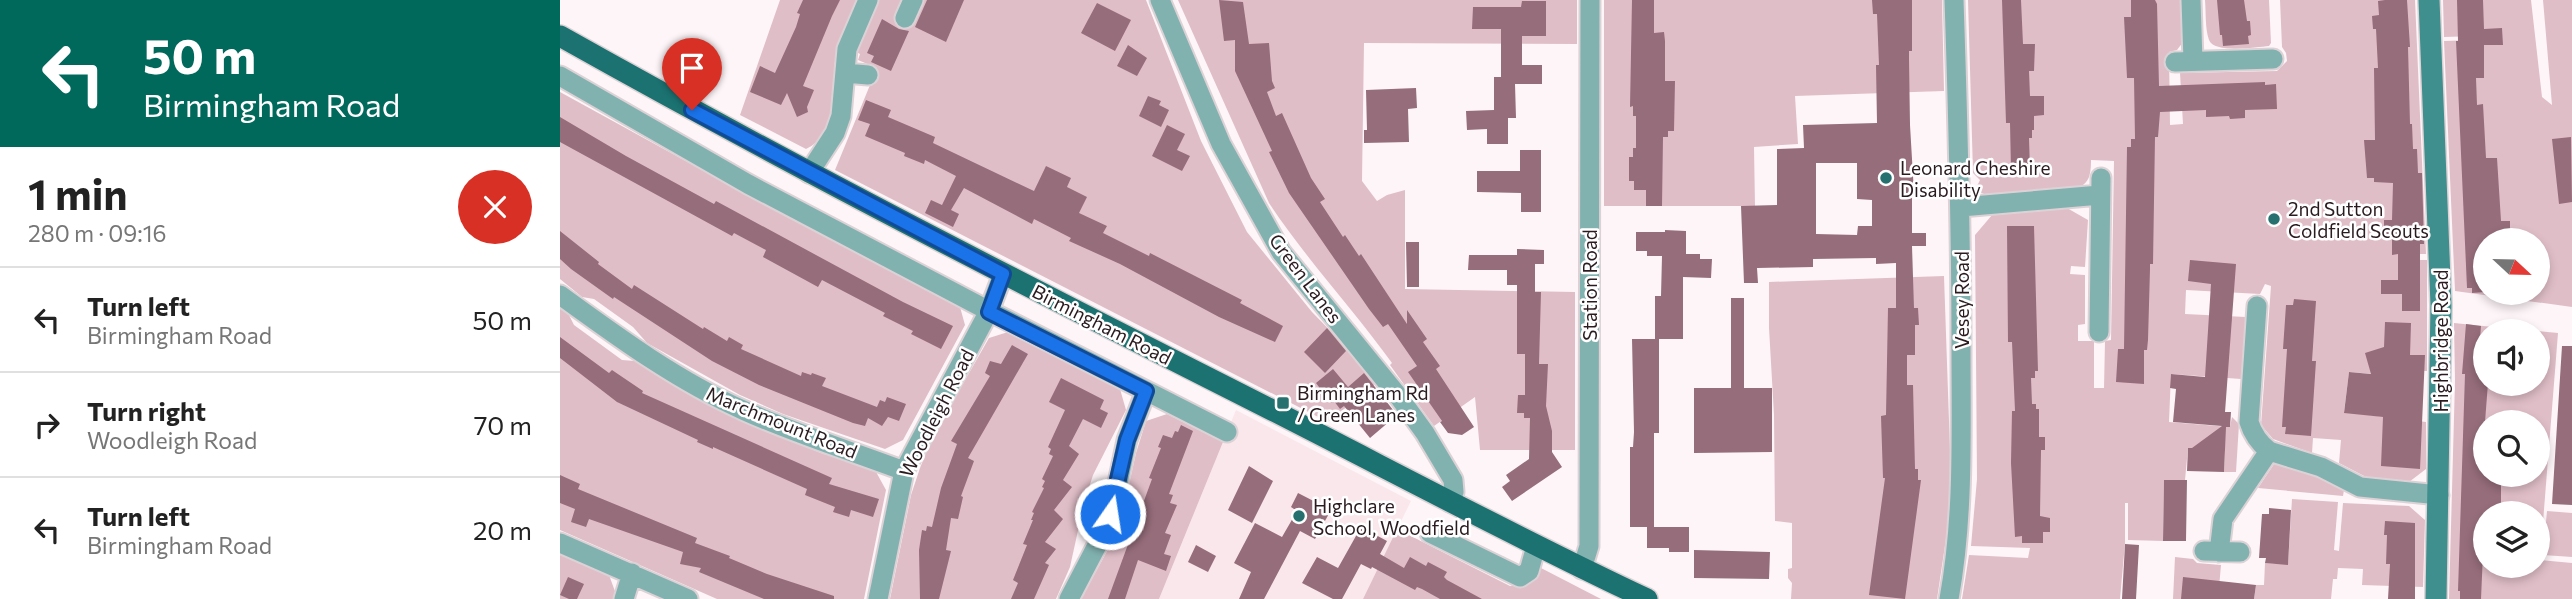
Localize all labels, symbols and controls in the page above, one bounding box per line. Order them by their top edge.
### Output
text: 50 m [143,24,256,84]
icon: left [28,28,119,119]
pin [662,38,722,110]
icon: arrive [673,49,711,87]
text: Birmingham Road [143,84,400,124]
place label: Leonard Cheshire Disability [1900,156,2051,201]
text: 1 min [28,167,128,219]
button: close [458,170,532,244]
marker: Leonard Cheshire Disability [1878,170,1894,186]
place label: 2nd Sutton Coldfield Scouts [2288,197,2429,242]
marker: 2nd Sutton Coldfield Scouts [2266,211,2282,227]
text: 280 m · 09:16 [28,219,167,247]
north arrow [2473,228,2550,304]
map controls [2473,228,2550,578]
street label: Green Lanes [1265,229,1347,327]
street label: Station Road [1578,229,1601,341]
street label: Vesey Road [1950,251,1973,349]
street label: Highbridge Road [2429,269,2452,413]
street label: Birmingham Road [1029,279,1175,369]
text: Turn left [87,290,190,321]
icon: left [28,301,66,339]
text: 50 m [472,304,532,335]
button: sound [2473,319,2550,396]
text: Birmingham Road [87,321,272,349]
street label: Woodleigh Road [894,345,978,481]
street label: Marchmount Road [703,381,861,463]
place label: Birmingham Rd / Green Lanes [1297,381,1429,426]
text: Turn right [87,395,206,426]
marker: Birmingham Rd / Green Lanes [1275,395,1291,411]
icon: right [28,406,66,444]
text: 70 m [474,409,532,440]
button: search [2473,410,2550,487]
text: Woodleigh Road [87,426,257,454]
position arrow [1073,477,1147,551]
place label: Highclare School, Woodfield [1313,494,1470,539]
text: Turn left [87,500,190,531]
button: layers [2473,501,2550,578]
marker: Highclare School, Woodfield [1291,508,1307,524]
icon: left [28,511,66,549]
text: 20 m [473,514,532,545]
text: Birmingham Road [87,531,272,559]

